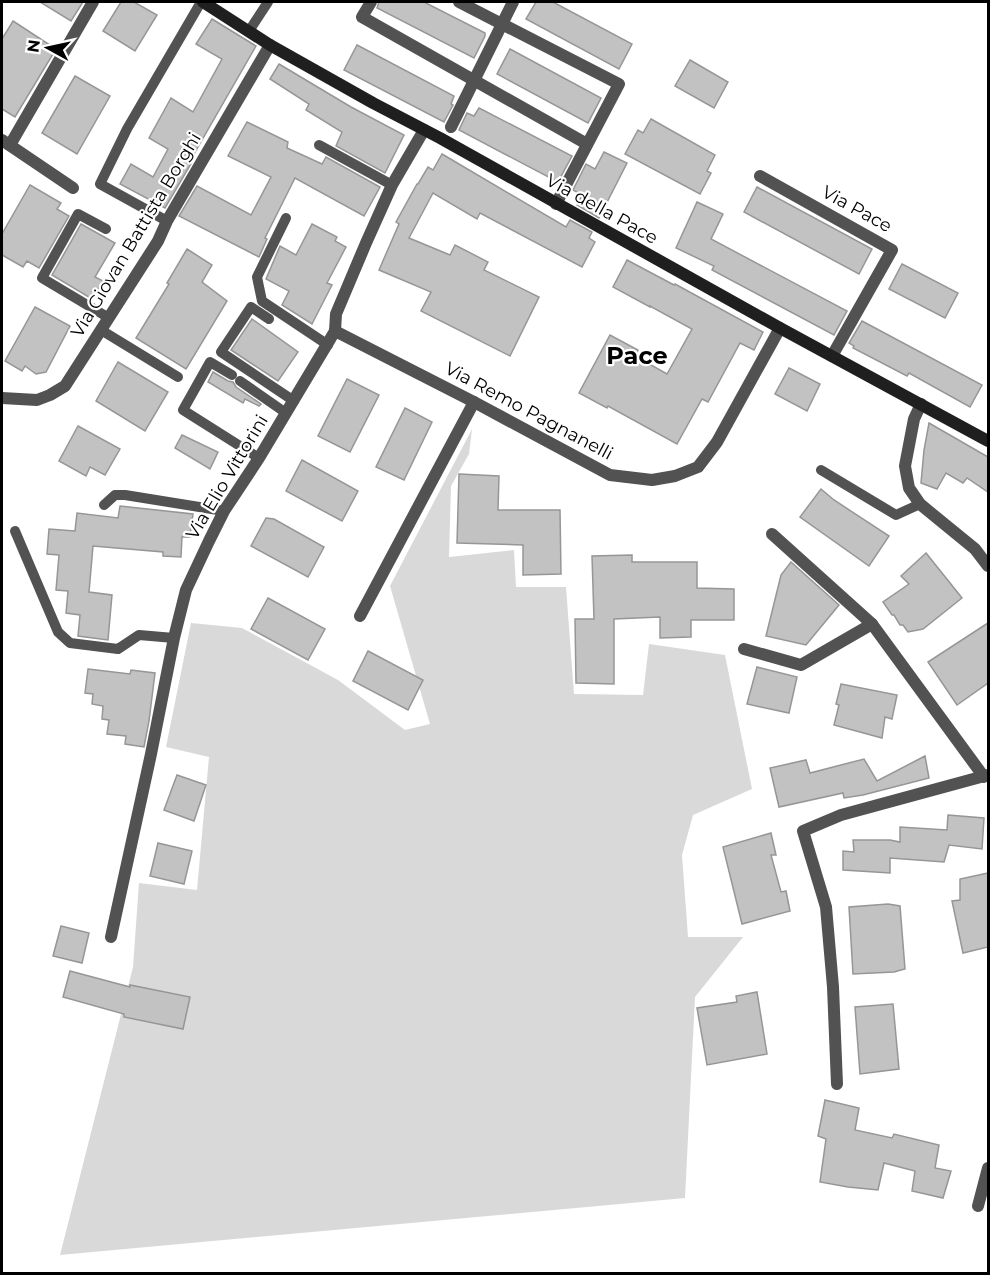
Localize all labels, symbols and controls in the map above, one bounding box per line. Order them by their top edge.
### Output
north arrow [18,18,78,78]
text: N [23,38,44,54]
street label: Via Giovan Battista Borghi [66,129,206,341]
street label: Via della Pace [542,169,662,249]
street label: Via Pace [818,181,896,237]
district label: Pace [606,341,668,370]
street label: Via Remo Pagnanelli [441,357,617,465]
street label: Via Elio Vittorini [181,411,273,543]

